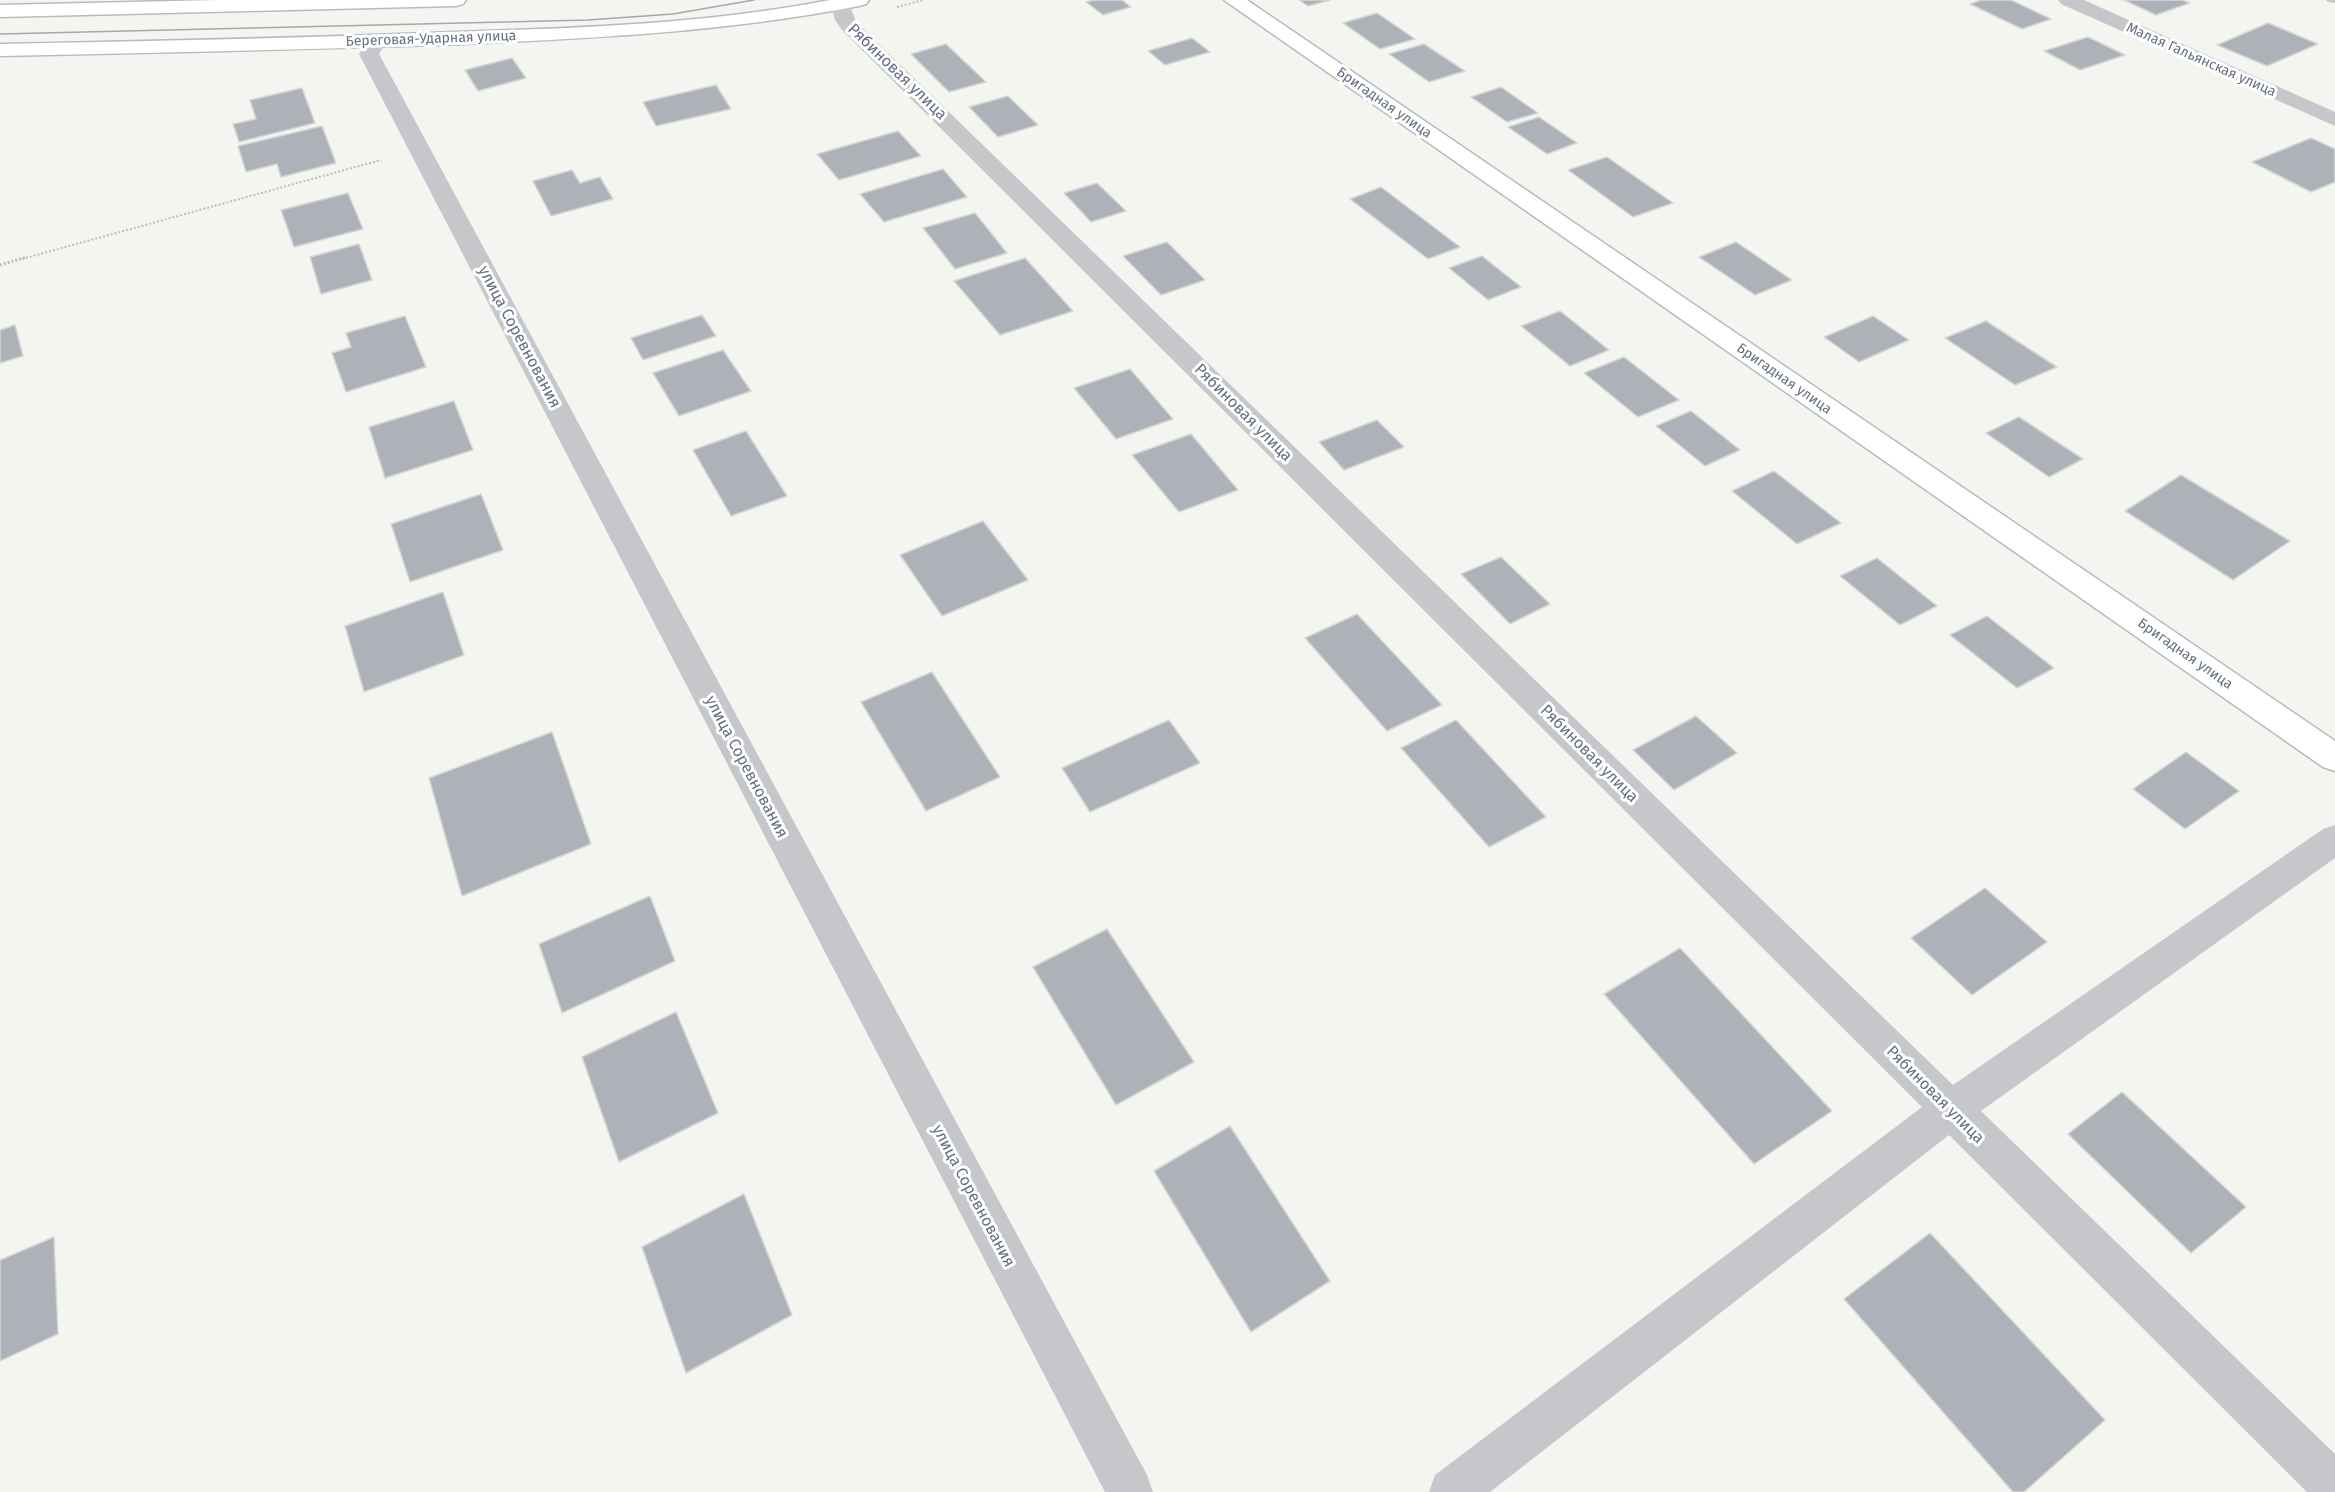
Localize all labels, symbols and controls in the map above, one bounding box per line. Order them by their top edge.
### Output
street label: Малая Гальянская улица [2124,19,2278,101]
street label: Рябиновая улица [843,20,951,124]
street label: Береговая-Ударная улица [345,28,517,50]
street label: Бригадная улица [1333,64,1435,142]
street label: улица Соревнования [473,263,565,411]
street label: Бригадная улица [1733,340,1835,418]
street label: Рябиновая улица [1190,360,1296,466]
street label: Бригадная улица [2134,615,2236,693]
street label: улица Соревнования [700,693,792,841]
street label: Рябиновая улица [1536,701,1642,807]
street label: Рябиновая улица [1882,1042,1988,1148]
street label: улица Соревнования [927,1122,1019,1270]

